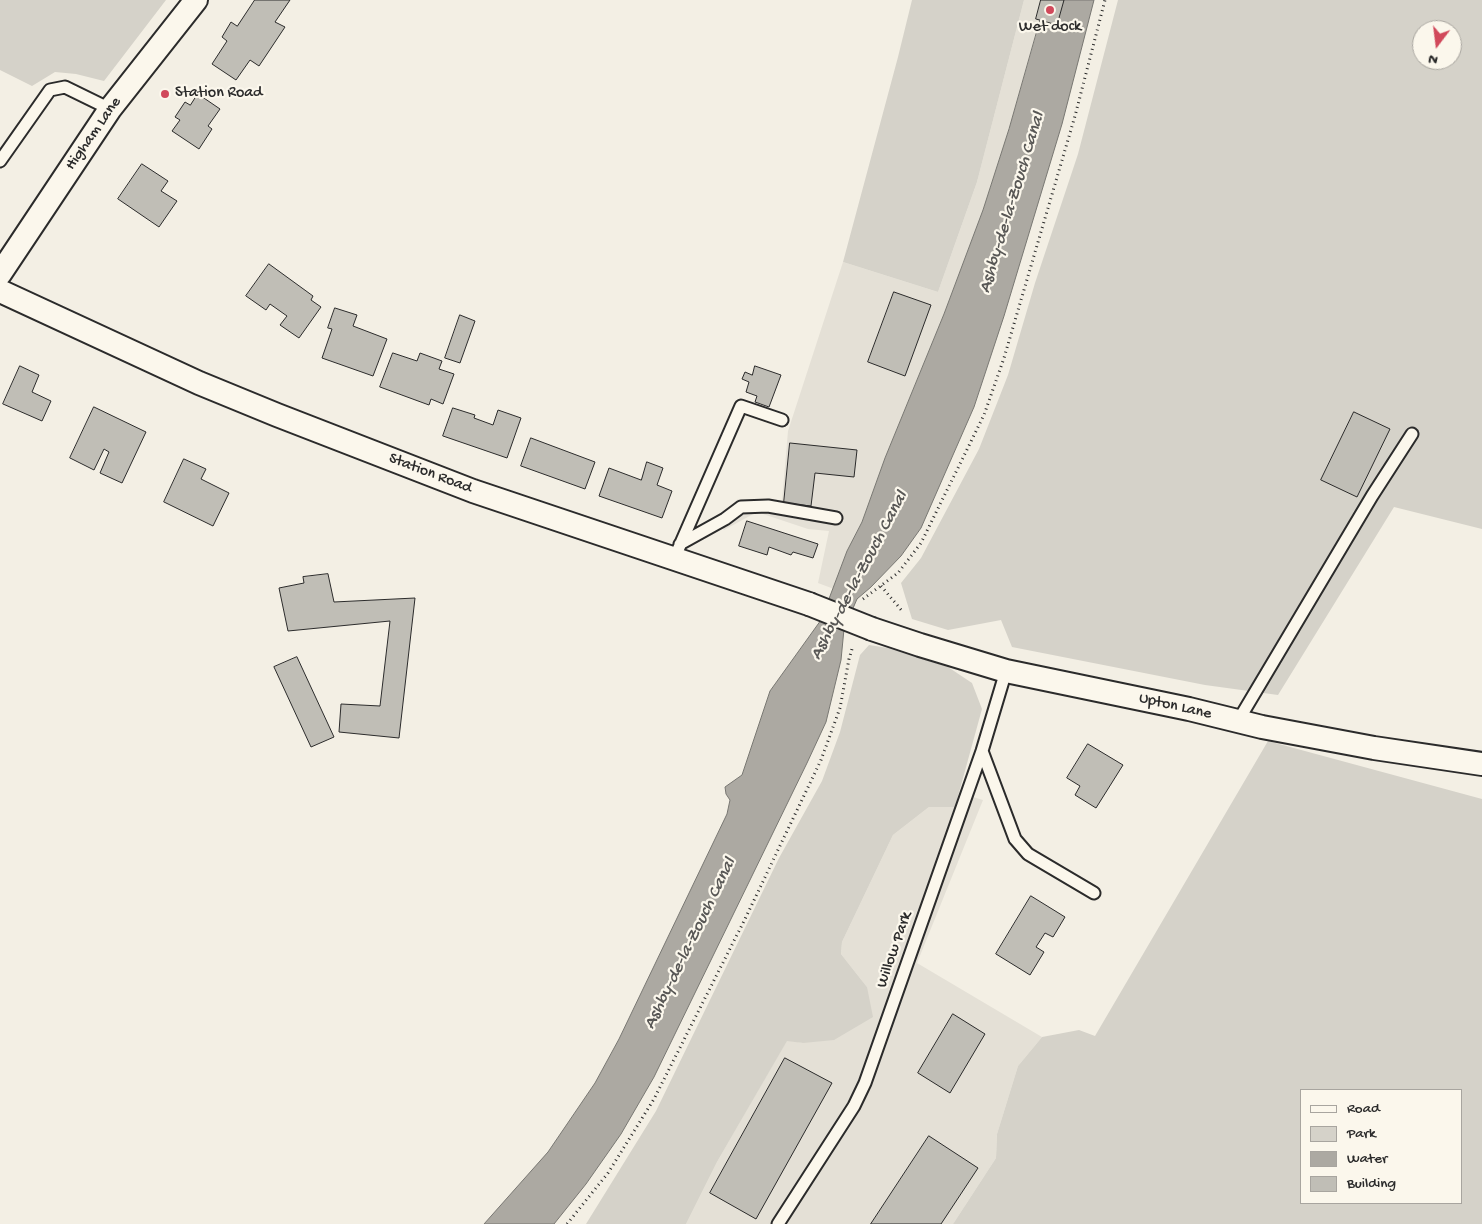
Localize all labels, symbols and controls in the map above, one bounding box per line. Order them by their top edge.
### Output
marker: Wet dock [1044,4,1056,16]
place label: Wet dock [1019,18,1081,38]
north arrow [1412,20,1462,70]
text: N [1427,50,1440,68]
place label: Station Road [175,84,262,104]
marker: Station Road [159,88,171,100]
street label: Higham Lane [62,94,126,174]
water label: Ashby-de-la-Zouch Canal [975,110,1051,296]
street label: Station Road [386,449,474,499]
water label: Ashby-de-la-Zouch Canal [806,488,914,664]
street label: Upton Lane [1137,689,1213,725]
water label: Ashby-de-la-Zouch Canal [640,855,742,1033]
street label: Willow Park [873,909,917,991]
legend [1300,1089,1462,1204]
text: Road [1347,1100,1380,1118]
text: Park [1347,1125,1376,1143]
text: Water [1347,1150,1387,1168]
text: Building [1347,1175,1396,1193]

